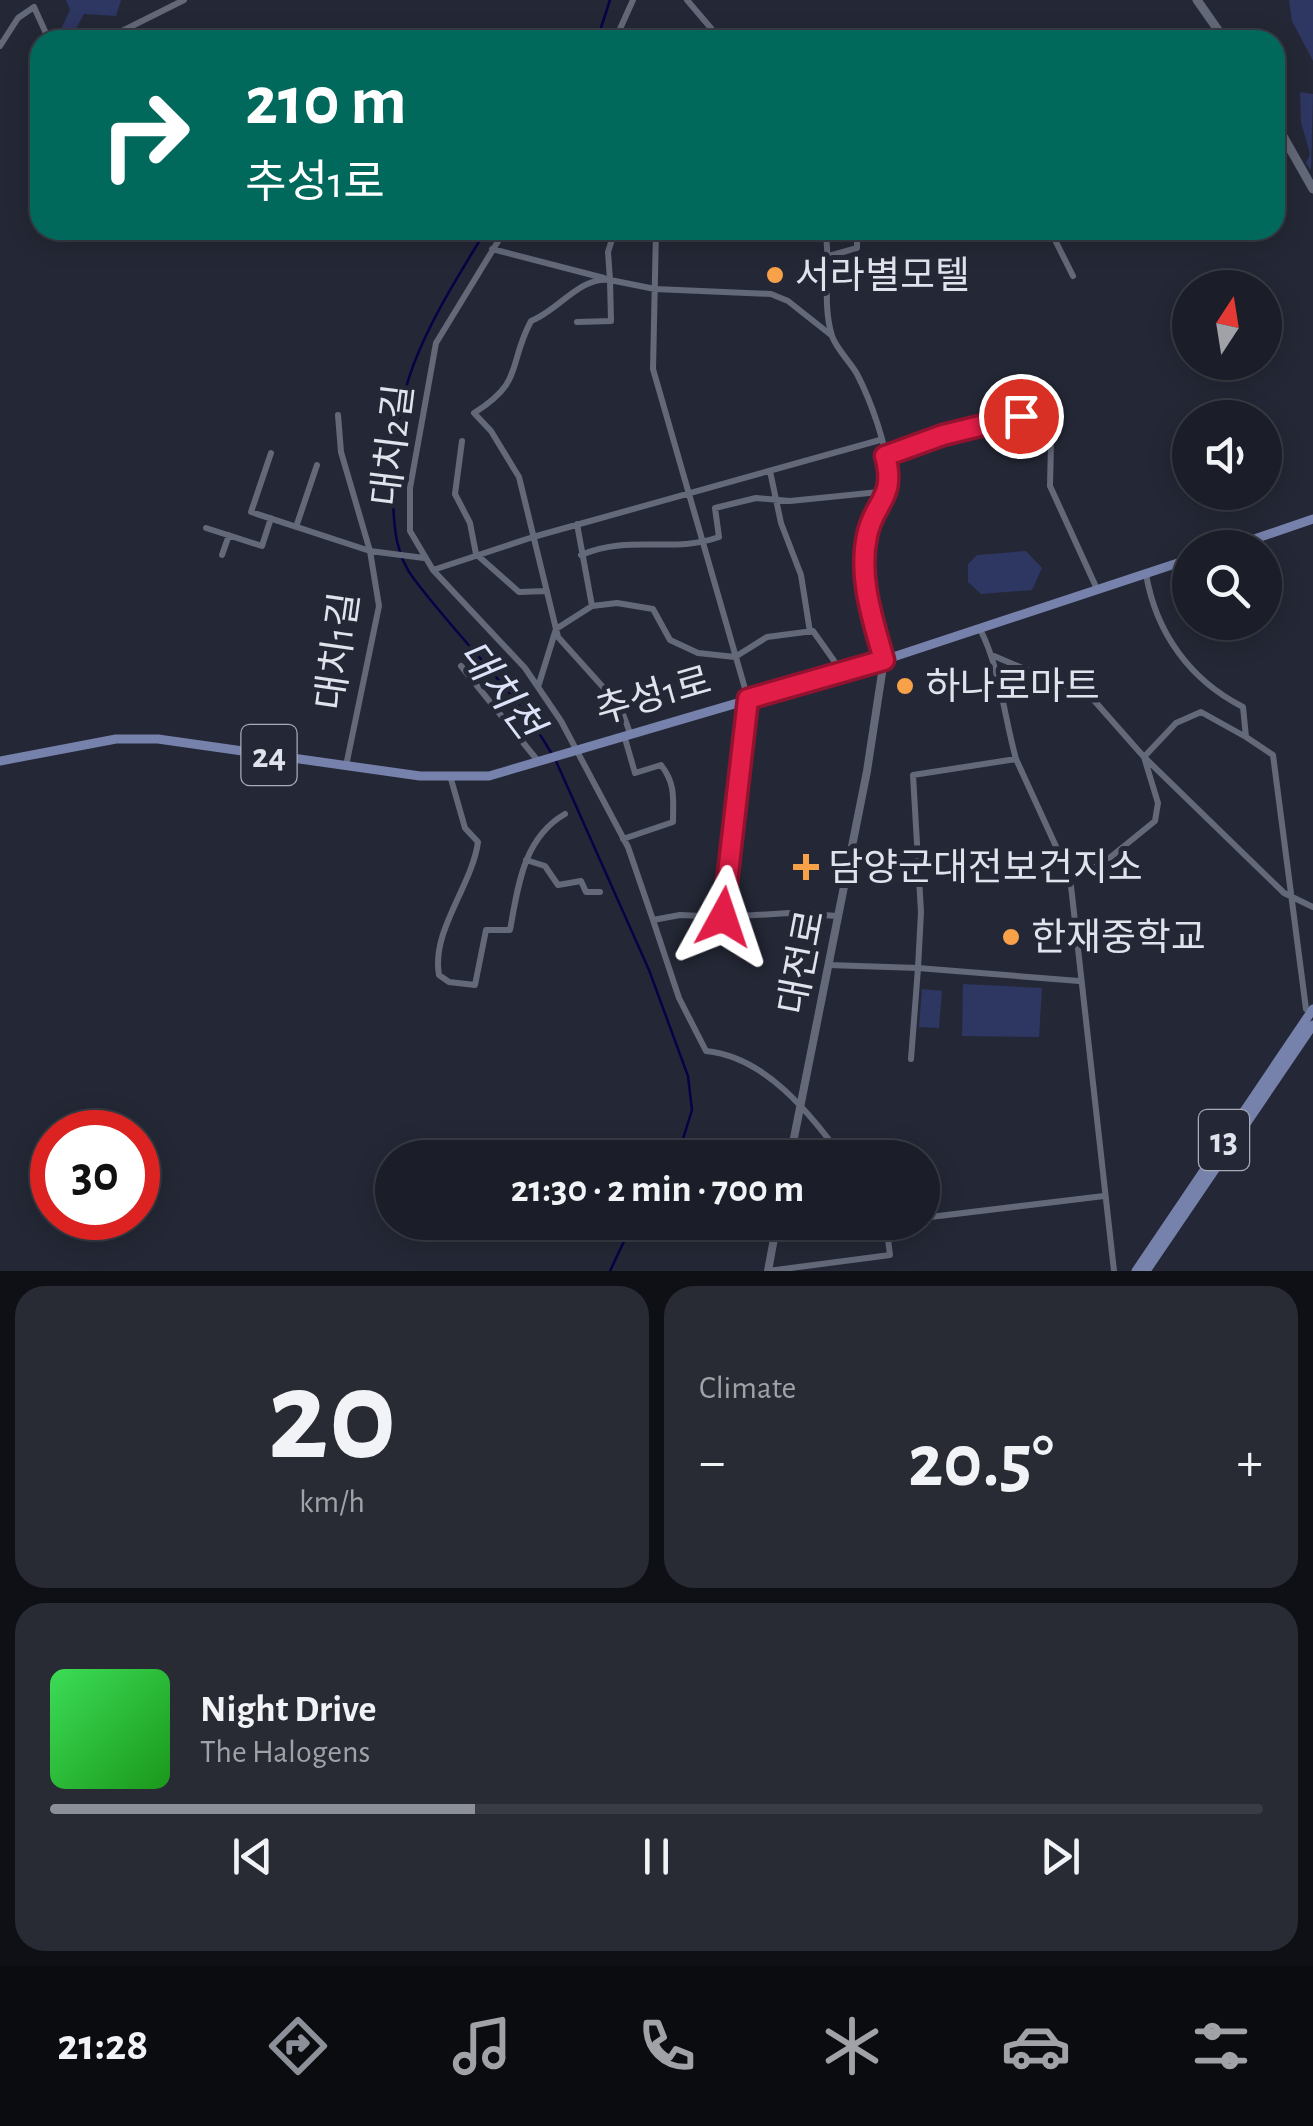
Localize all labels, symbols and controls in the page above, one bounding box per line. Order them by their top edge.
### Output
text: 210 m [245,67,407,137]
icon: right [80,70,210,200]
text: 추성1로 [245,161,385,206]
place label: 서라별모텔 [795,256,970,296]
marker: 서라별모텔 [764,264,786,286]
north arrow [1172,270,1282,380]
map controls [1172,270,1282,640]
pin [979,374,1064,459]
street label: 대치2길 [366,382,420,508]
icon: arrive [994,389,1049,444]
button: sound [1172,400,1282,510]
button: search [1172,530,1282,640]
street label: 대치1길 [310,590,366,712]
water label: 대치천 [450,633,553,750]
street label: 추성1로 [591,660,715,731]
place label: 하나로마트 [925,667,1100,707]
marker: 하나로마트 [894,675,916,697]
road number: 24 [242,725,296,785]
place label: 담양군대전보건지소 [828,848,1143,888]
marker: 담양군대전보건지소 [793,854,819,880]
position arrow [671,865,775,969]
street label: 대전로 [772,907,832,1017]
place label: 한재중학교 [1031,918,1206,958]
marker: 한재중학교 [1000,926,1022,948]
speed limit sign: 30 [30,1110,160,1240]
road number: 13 [1199,1110,1249,1170]
text: 21:30 · 2 min · 700 m [511,1171,804,1209]
text: 20 [268,1353,396,1483]
text: Climate [699,1372,796,1404]
text: 20.5° [908,1425,1054,1500]
text: − [699,1435,725,1490]
text: + [1237,1435,1263,1490]
text: km/h [299,1486,365,1518]
text: Night Drive [200,1691,376,1729]
text: The Halogens [200,1736,370,1768]
icon: previous [225,1829,280,1884]
icon: pause [629,1829,684,1884]
icon: next [1033,1829,1088,1884]
icon: directions [263,2011,333,2081]
icon: music [447,2011,517,2081]
icon: phone [632,2011,702,2081]
icon: climate [817,2011,887,2081]
icon: car [1001,2011,1071,2081]
icon: filters [1186,2011,1256,2081]
text: 21:28 [57,2023,148,2068]

